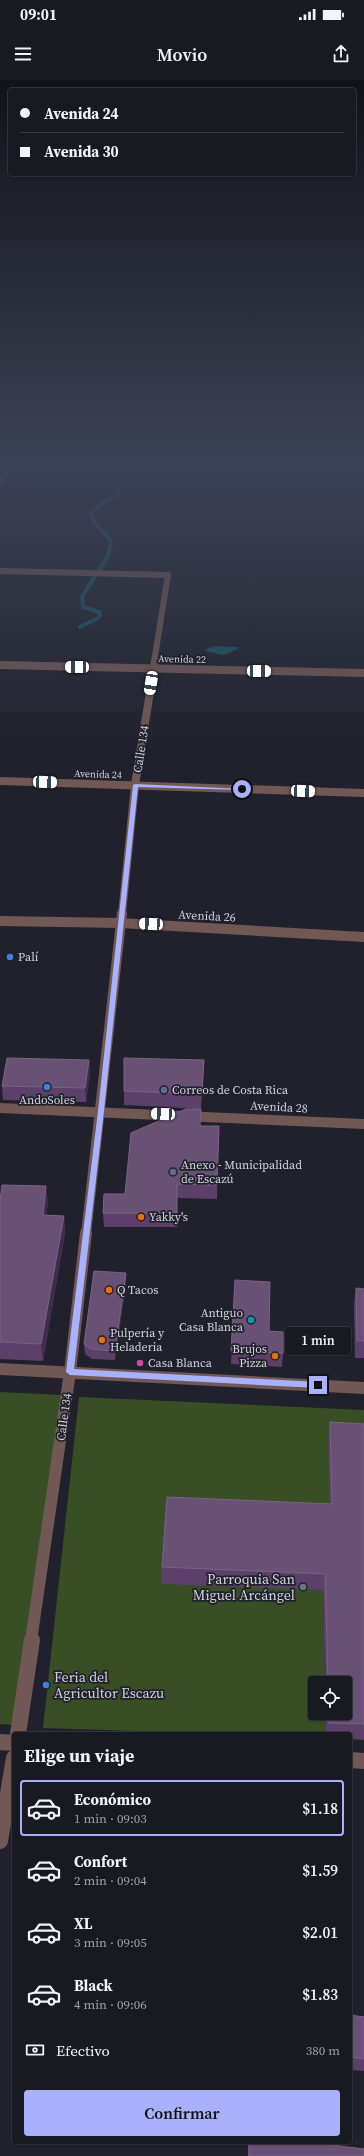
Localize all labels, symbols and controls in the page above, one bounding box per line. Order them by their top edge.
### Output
text: 09:01 [20,4,57,25]
text: Movio [157,42,207,67]
icon: menu [12,43,34,65]
icon: share [330,43,352,65]
text: Avenida 24 [44,103,119,124]
text: Avenida 30 [44,141,119,162]
street label: Avenida 22 [158,652,206,666]
car [65,661,89,673]
car [247,665,271,677]
car [143,670,159,696]
street label: Calle 134 [129,724,153,774]
street label: Avenida 24 [74,767,122,781]
car [33,776,57,788]
route start [233,780,251,798]
car [291,785,315,797]
street label: Avenida 26 [178,907,236,925]
car [139,917,163,931]
place label: Palí [18,949,39,965]
marker: Palí [5,952,15,962]
marker: AndoSoles [42,1082,52,1092]
place label: Correos de Costa Rica [172,1082,289,1098]
marker: Correos de Costa Rica [159,1085,169,1095]
place label: AndoSoles [19,1092,75,1108]
street label: Avenida 28 [250,1098,308,1116]
car [151,1107,175,1121]
place label: Anexo - Municipalidad de Escazú [181,1157,302,1187]
marker: Anexo - Municipalidad de Escazú [168,1167,178,1177]
place label: Yakky's [149,1209,188,1225]
marker: Yakky's [136,1212,146,1222]
place label: Q Tacos [117,1282,159,1298]
marker: Q Tacos [104,1285,114,1295]
place label: Antiguo Casa Blanca [179,1305,244,1335]
marker: Antiguo Casa Blanca [246,1315,256,1325]
place label: Pulpería y Heladeria [110,1325,165,1355]
callout: 1 min [285,1327,351,1355]
text: 1 min [301,1332,335,1349]
marker: Pulpería y Heladeria [97,1335,107,1345]
place label: Brujos Pizza [232,1341,268,1371]
marker: Brujos Pizza [270,1351,280,1361]
place label: Casa Blanca [148,1355,213,1371]
marker: Casa Blanca [135,1358,145,1368]
route end [309,1376,327,1394]
street label: Calle 134 [53,1392,75,1442]
place label: Parroquia San Miguel Arcángel [193,1569,296,1605]
marker: Parroquia San Miguel Arcángel [298,1582,308,1592]
place label: Feria del Agricultor Escazu [54,1667,164,1703]
map controls [308,1676,352,1720]
button: locate [308,1676,352,1720]
marker: Feria del Agricultor Escazu [41,1680,51,1690]
text: Elige un viaje [24,1743,134,1768]
text: Económico [74,1789,151,1810]
icon: car [26,1790,62,1826]
text: $1.18 [302,1798,338,1819]
text: 1 min · 09:03 [74,1810,147,1827]
text: Confort [74,1851,127,1872]
icon: car [26,1852,62,1888]
text: $1.59 [302,1860,338,1881]
text: 2 min · 09:04 [74,1872,147,1889]
text: XL [74,1913,93,1934]
icon: car [26,1914,62,1950]
text: $2.01 [302,1922,338,1943]
text: 3 min · 09:05 [74,1934,147,1951]
text: Black [74,1975,113,1996]
icon: car [26,1976,62,2012]
text: $1.83 [302,1984,338,2005]
text: 4 min · 09:06 [74,1996,147,2013]
icon: cash [24,2039,46,2061]
text: Efectivo [56,2040,110,2061]
text: 380 m [306,2042,340,2059]
button: Confirmar [24,2090,340,2136]

